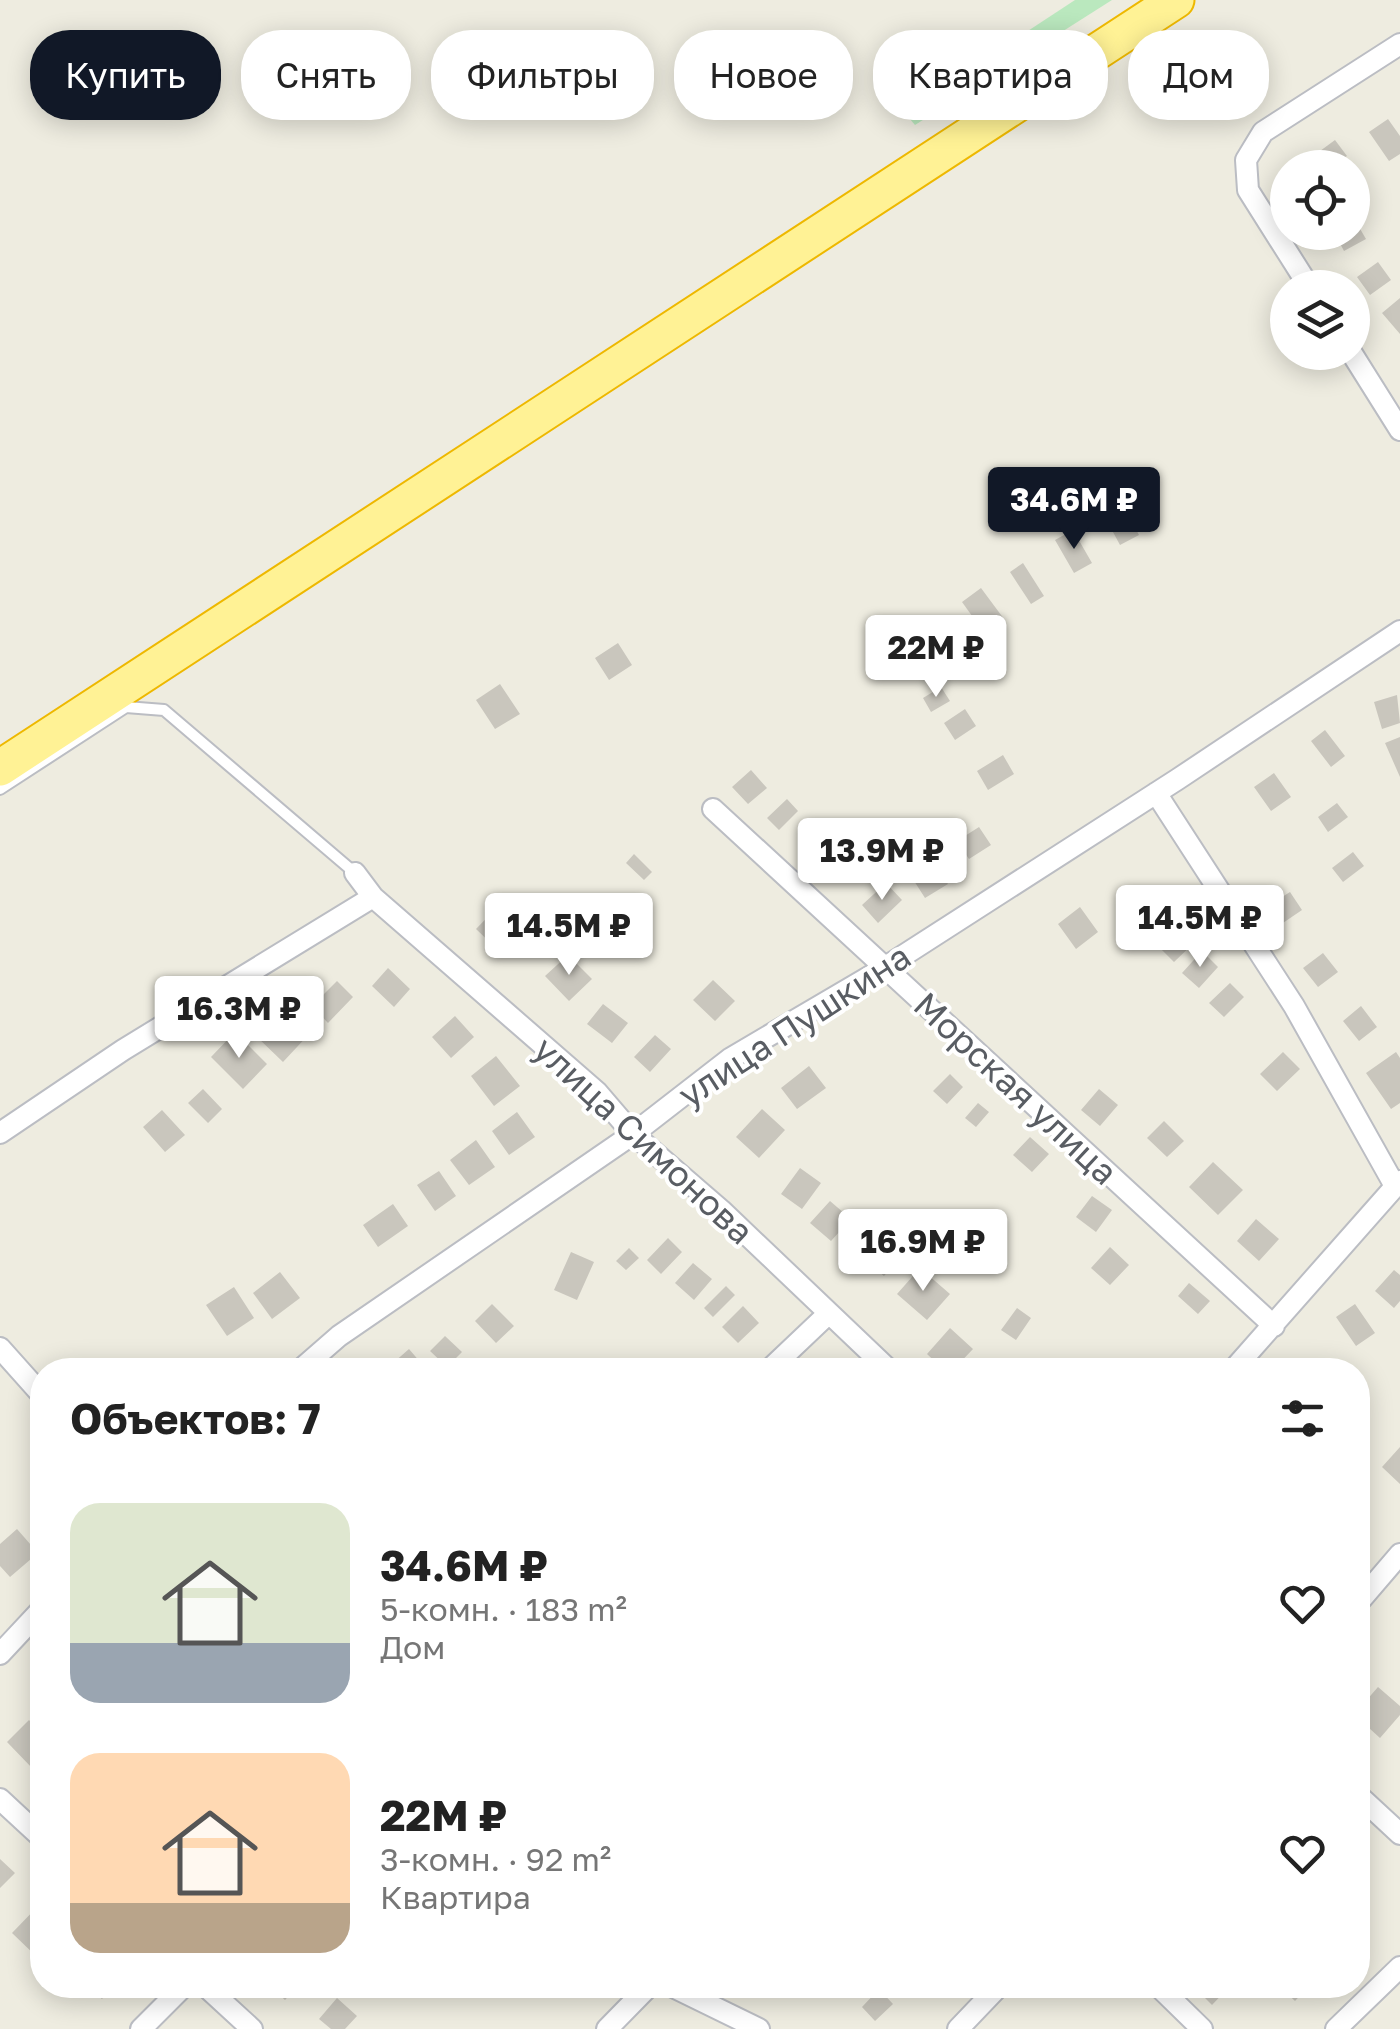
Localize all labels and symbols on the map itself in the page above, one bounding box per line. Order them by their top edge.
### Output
pin: 34.6M ₽ [982,467,1166,552]
pin: 22M ₽ [866,615,1006,700]
pin: 13.9M ₽ [790,818,974,903]
pin: 14.5M ₽ [1108,885,1292,970]
pin: 14.5M ₽ [477,893,661,978]
street label: улица Пушкина [670,934,918,1116]
pin: 16.3M ₽ [147,976,331,1061]
street label: Морская улица [906,983,1126,1193]
street label: улица Симонова [526,1028,762,1252]
pin: 16.9M ₽ [831,1209,1015,1294]

